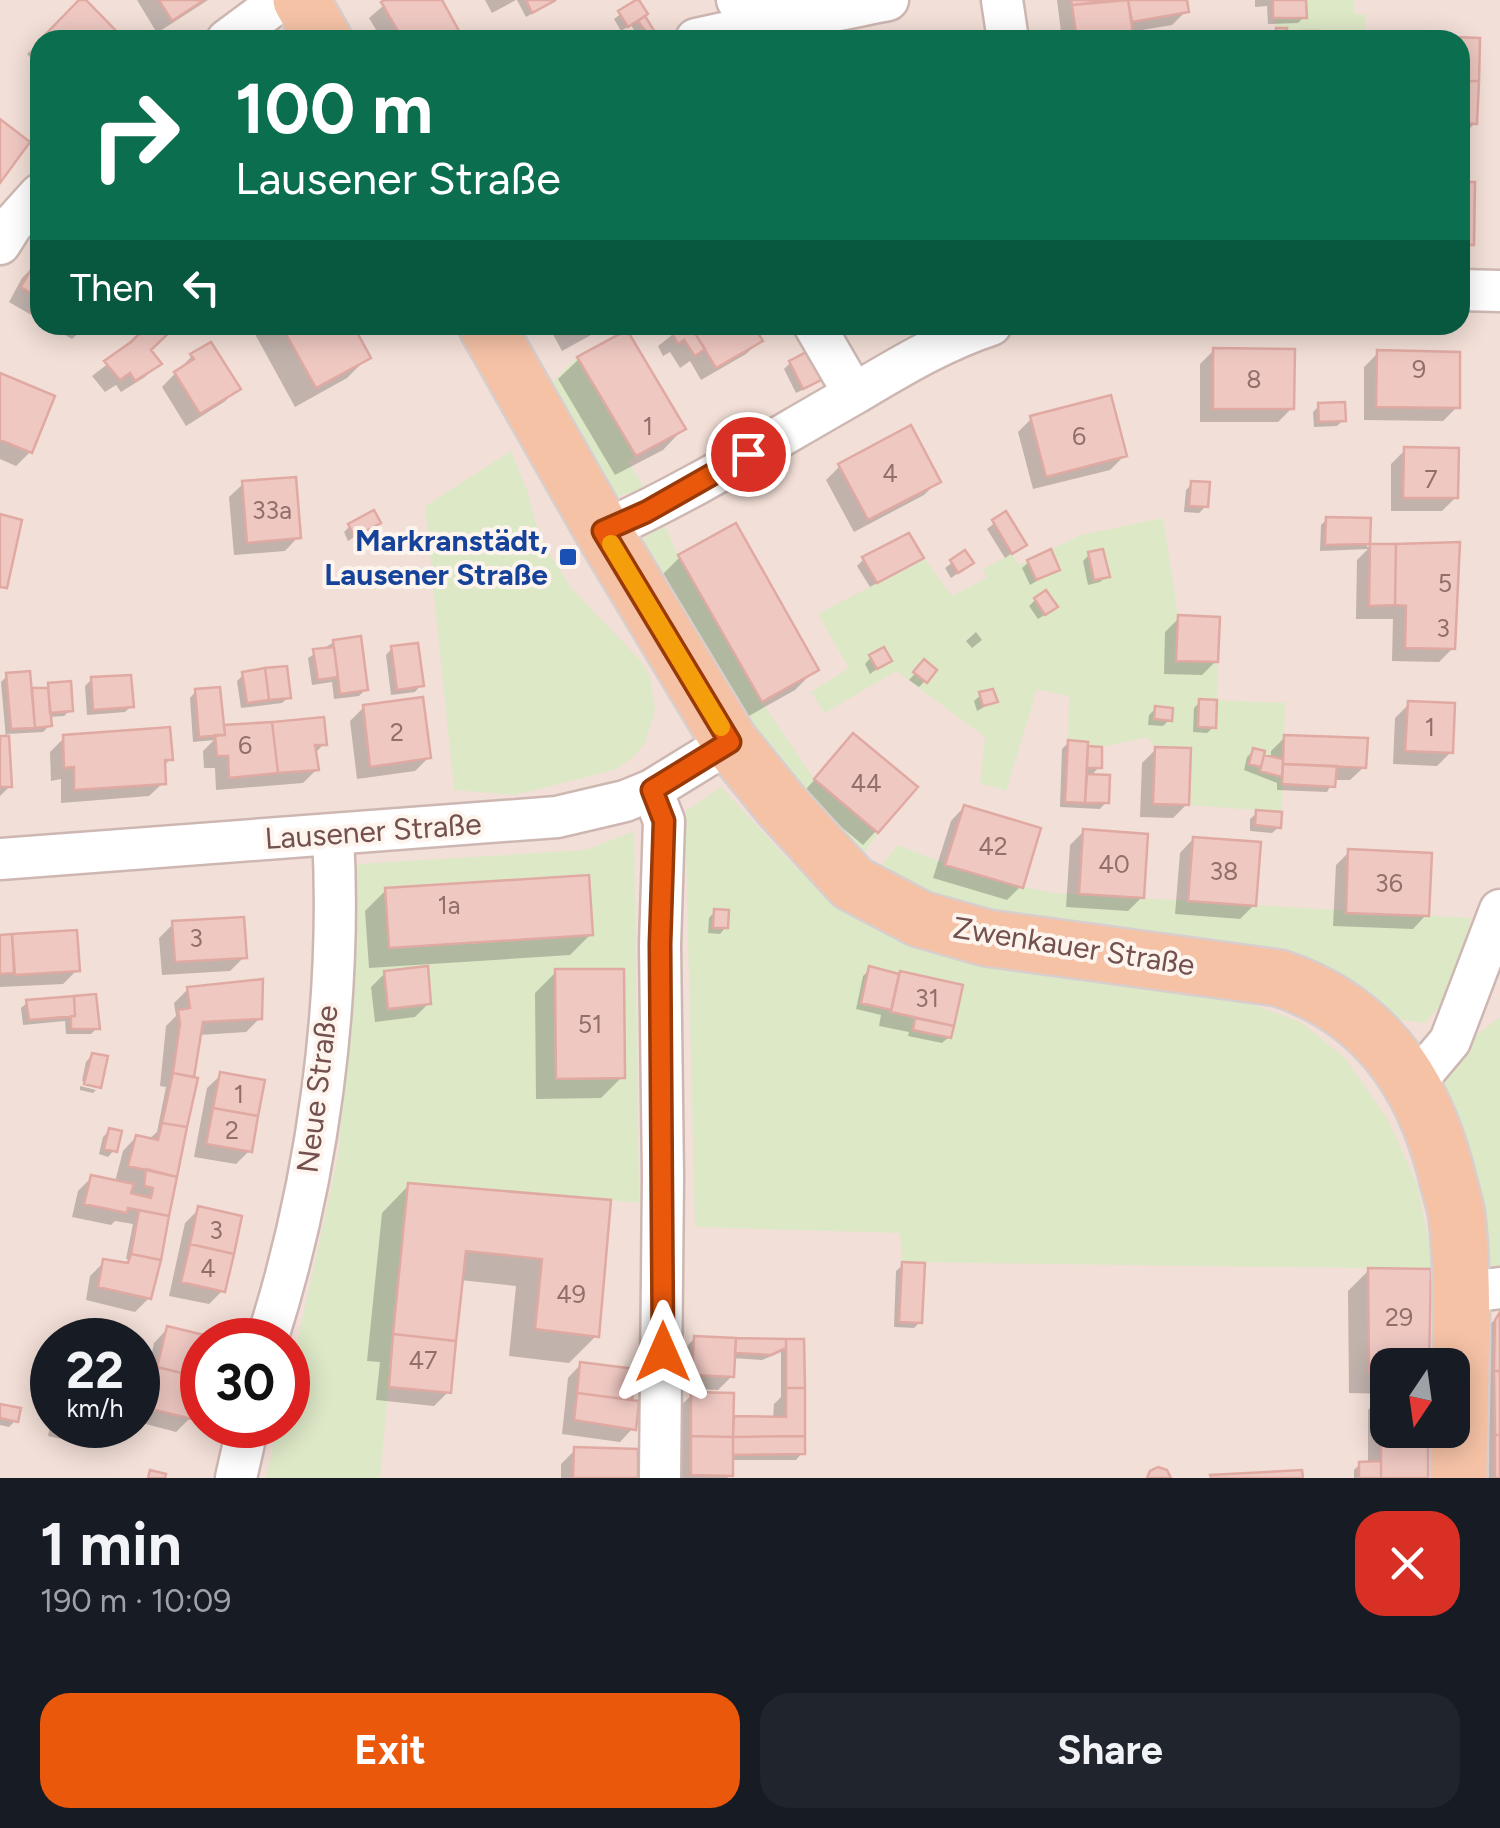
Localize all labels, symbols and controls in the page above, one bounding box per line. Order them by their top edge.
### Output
text: 100 m [235,66,433,151]
icon: right [70,70,200,200]
text: Lausener Straße [235,151,561,205]
icon: left [174,260,229,315]
text: Then [70,265,154,311]
house number: 9 [1412,354,1426,384]
house number: 8 [1246,364,1262,394]
house number: 1 [643,411,653,441]
pin [706,412,791,497]
house number: 6 [1072,421,1086,451]
icon: arrive [721,427,776,482]
house number: 4 [882,458,898,488]
house number: 7 [1424,464,1438,494]
house number: 33a [252,495,292,525]
place label: Markranstädt, Lausener Straße [324,522,548,593]
marker: Markranstädt, Lausener Straße [557,546,579,568]
house number: 5 [1438,568,1452,598]
house number: 3 [1436,613,1450,643]
house number: 1 [1425,712,1435,742]
house number: 2 [390,717,404,747]
house number: 6 [238,730,252,760]
house number: 44 [850,768,882,798]
street label: Lausener Straße [263,805,483,857]
house number: 42 [978,831,1008,861]
house number: 40 [1098,849,1130,879]
house number: 38 [1210,856,1238,886]
house number: 36 [1375,868,1403,898]
house number: 1a [437,890,461,920]
street label: Zwenkauer Straße [950,909,1198,983]
house number: 3 [189,923,203,953]
house number: 31 [915,983,939,1013]
street label: Neue Straße [288,1003,346,1175]
house number: 51 [578,1009,602,1039]
house number: 1 [234,1079,244,1109]
house number: 2 [225,1115,239,1145]
house number: 3 [209,1215,223,1245]
house number: 4 [200,1253,216,1283]
house number: 49 [556,1279,586,1309]
position arrow [611,1300,715,1404]
house number: 29 [1385,1302,1413,1332]
speed limit sign: 30 [180,1318,310,1448]
text: 22 [66,1340,124,1401]
house number: 47 [409,1345,437,1375]
north arrow [1370,1348,1470,1448]
map controls [1370,1348,1470,1448]
text: km/h [66,1393,124,1423]
text: 1 min [40,1508,182,1580]
button: close [1355,1511,1460,1616]
text: 190 m · 10:09 [40,1582,231,1620]
button: Exit [40,1693,740,1808]
button: Share [760,1693,1460,1808]

